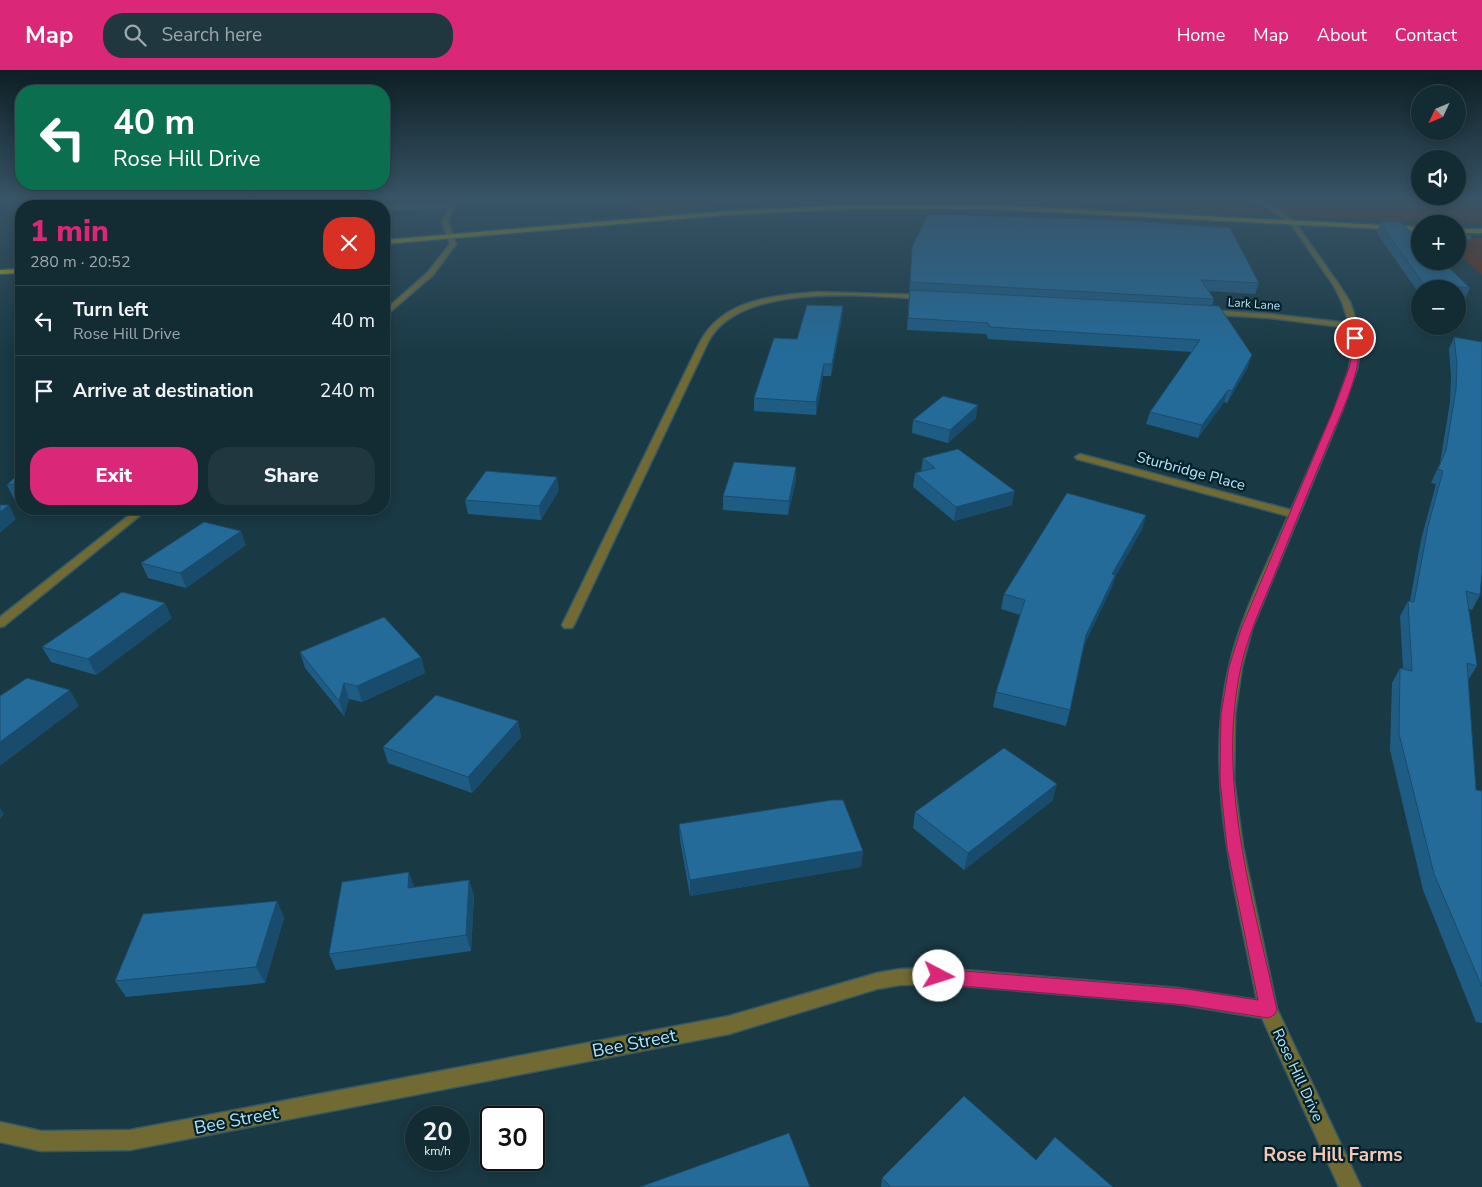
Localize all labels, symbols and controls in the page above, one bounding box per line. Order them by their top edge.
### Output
search box [103,13,453,58]
text: Map [25,19,73,51]
icon: search [121,21,149,49]
text: Search here [161,22,262,48]
text: Home [1177,23,1225,47]
text: Map [1253,23,1289,47]
text: About [1317,23,1367,47]
text: Contact [1395,23,1457,47]
north arrow [1411,85,1466,140]
map controls [1411,85,1466,335]
text: 40 m [113,99,195,146]
icon: left [30,105,95,170]
text: Rose Hill Drive [113,144,260,174]
button: sound [1411,150,1466,205]
text: 1 min [30,211,109,252]
button: + [1411,215,1466,270]
button: close [323,217,375,269]
text: 280 m · 20:52 [30,251,131,273]
button: − [1411,280,1466,335]
street label: Lark Lane [1227,294,1281,314]
text: Turn left [73,297,148,323]
icon: left [30,307,58,335]
text: 40 m [331,308,375,334]
pin [1334,317,1376,359]
text: Rose Hill Drive [73,323,180,345]
icon: arrive [1341,324,1369,352]
icon: arrive [30,377,58,405]
text: Arrive at destination [73,378,254,404]
text: 240 m [320,378,375,404]
button: Exit [30,447,198,505]
button: Share [208,447,375,505]
street label: Sturbridge Place [1134,447,1248,495]
position arrow [912,949,964,1001]
street label: Bee Street [590,1023,679,1063]
street label: Rose Hill Drive [1268,1025,1328,1125]
street label: Bee Street [192,1100,281,1140]
speed limit sign: 30 [480,1106,545,1171]
text: 20 [422,1115,453,1149]
district label: Rose Hill Farms [1263,1142,1403,1168]
text: km/h [424,1143,451,1159]

